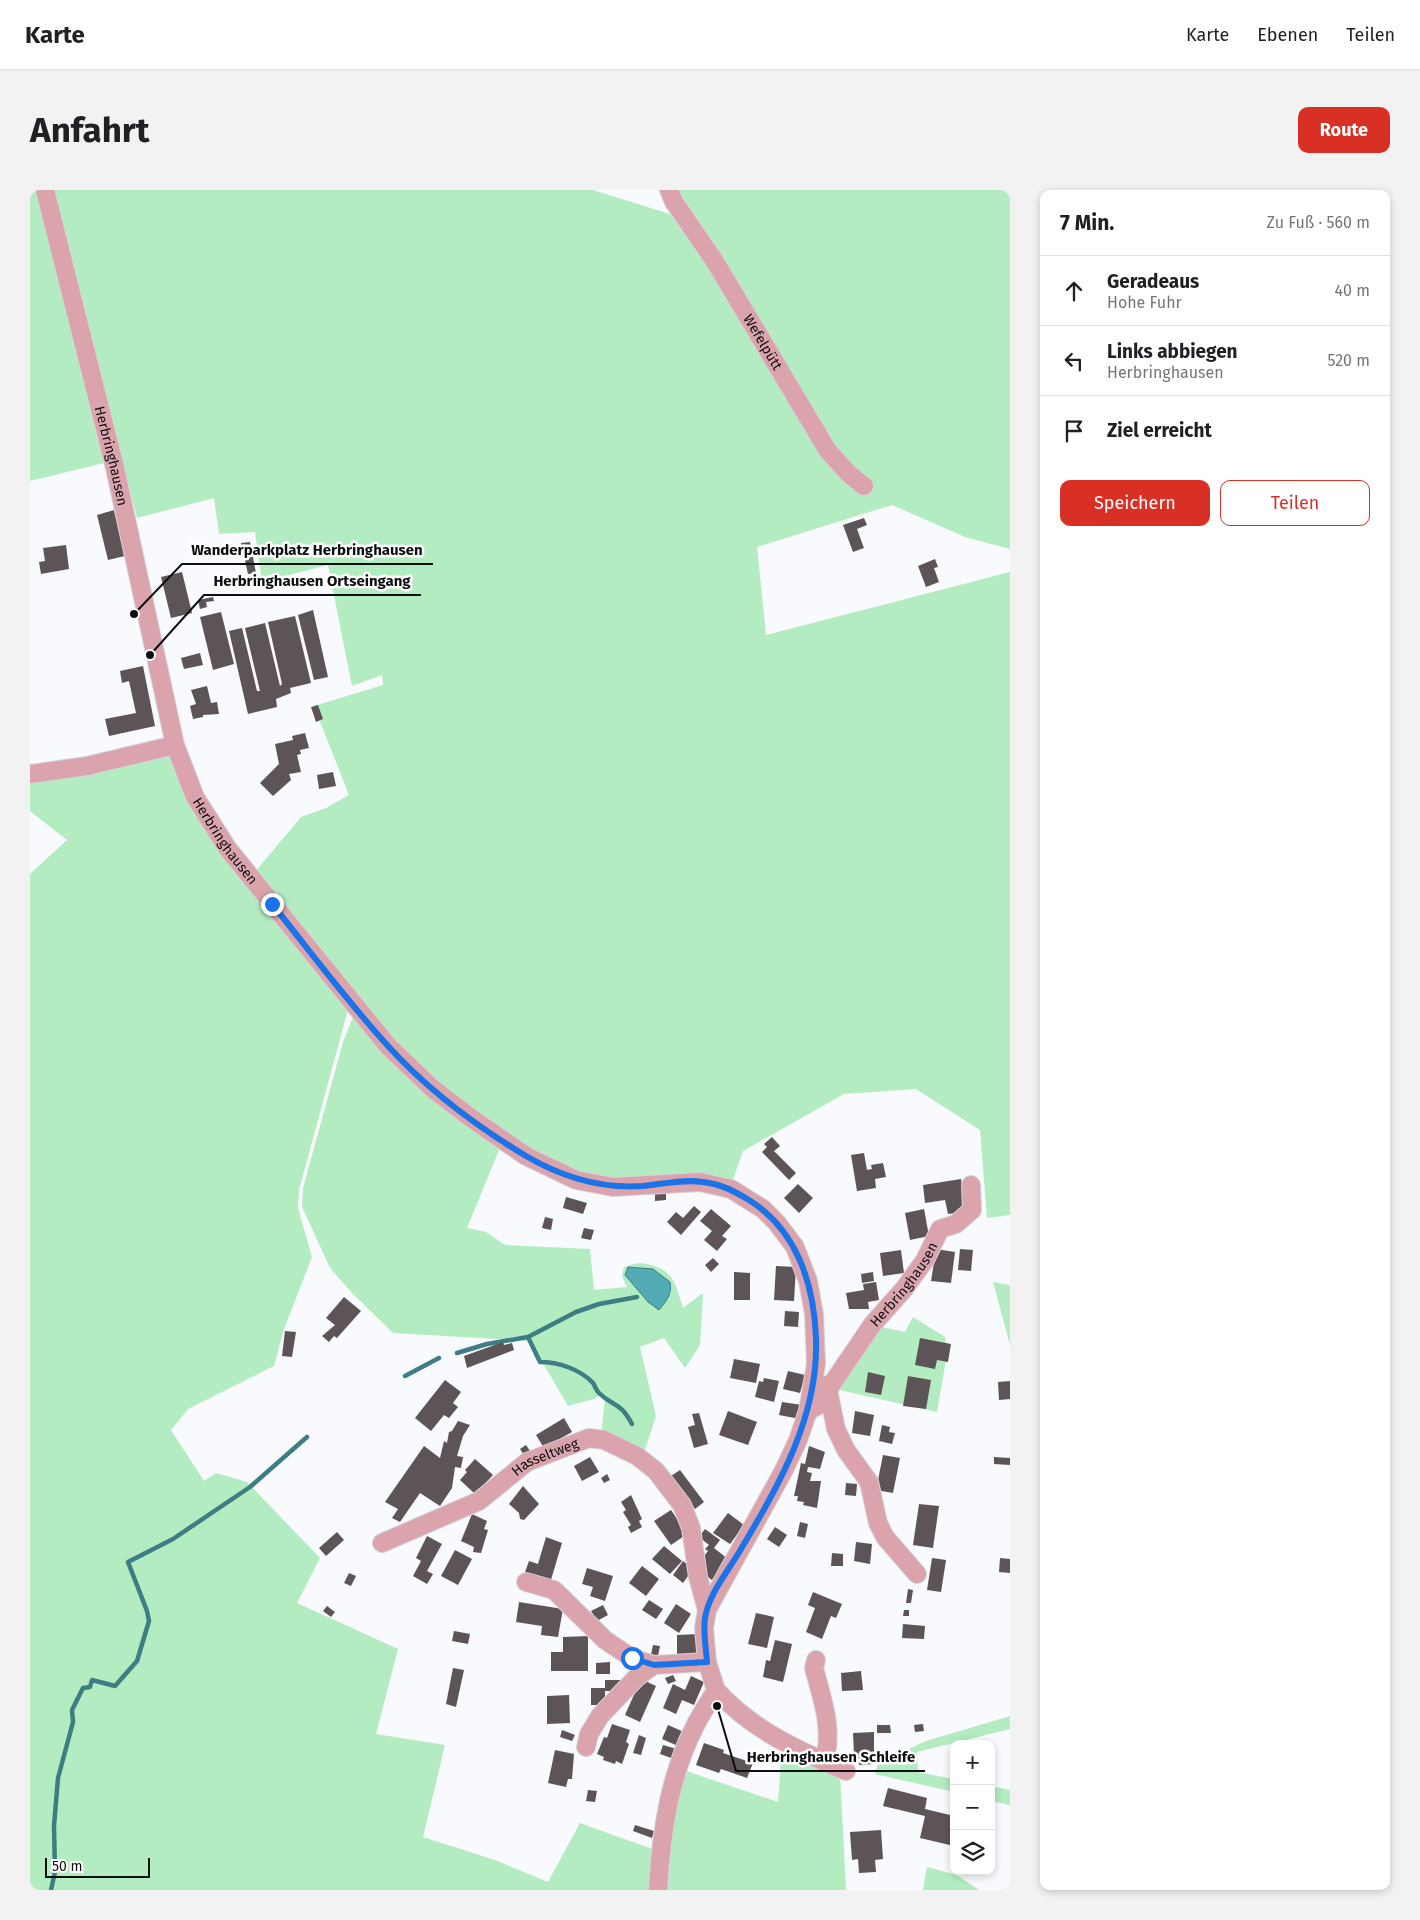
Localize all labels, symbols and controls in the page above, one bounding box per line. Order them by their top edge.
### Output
text: Karte [25,21,85,49]
text: Karte [1186,24,1229,46]
text: Ebenen [1257,24,1318,46]
text: Teilen [1346,24,1395,46]
button: Route [1298,107,1390,153]
text: Anfahrt [30,109,149,151]
text: 7 Min. [1060,210,1114,236]
text: Zu Fuß · 560 m [1267,213,1370,232]
text: Geradeaus [1107,270,1199,293]
icon: ahead [1060,277,1088,305]
text: 40 m [1335,281,1370,300]
text: Hohe Fuhr [1107,293,1182,312]
street label: Wefelpütt [739,311,786,374]
text: Links abbiegen [1107,340,1238,363]
icon: left [1060,347,1088,375]
text: 520 m [1327,351,1370,370]
text: Herbringhausen [1107,363,1224,382]
street label: Herbringhausen [91,404,131,507]
icon: arrive [1060,417,1088,445]
text: Ziel erreicht [1107,419,1212,442]
button: Speichern [1060,480,1210,526]
button: Teilen [1220,480,1370,526]
callout: Wanderparkplatz Herbringhausen [182,534,433,564]
text: Wanderparkplatz Herbringhausen [191,541,423,559]
callout: Herbringhausen Ortseingang [204,565,421,595]
text: Herbringhausen Ortseingang [213,572,411,590]
street label: Herbringhausen [189,794,261,888]
route end [261,893,284,916]
street label: Herbringhausen [866,1239,941,1330]
street label: Hasseltweg [508,1435,582,1480]
route start [621,1647,644,1670]
map controls [950,1740,995,1875]
button: + [950,1740,995,1785]
callout: Herbringhausen Schleife [736,1741,925,1771]
text: Herbringhausen Schleife [747,1748,915,1766]
button: − [950,1785,995,1830]
button: layers [950,1830,995,1875]
scale bar [45,1855,150,1878]
text: 50 m [52,1858,83,1875]

